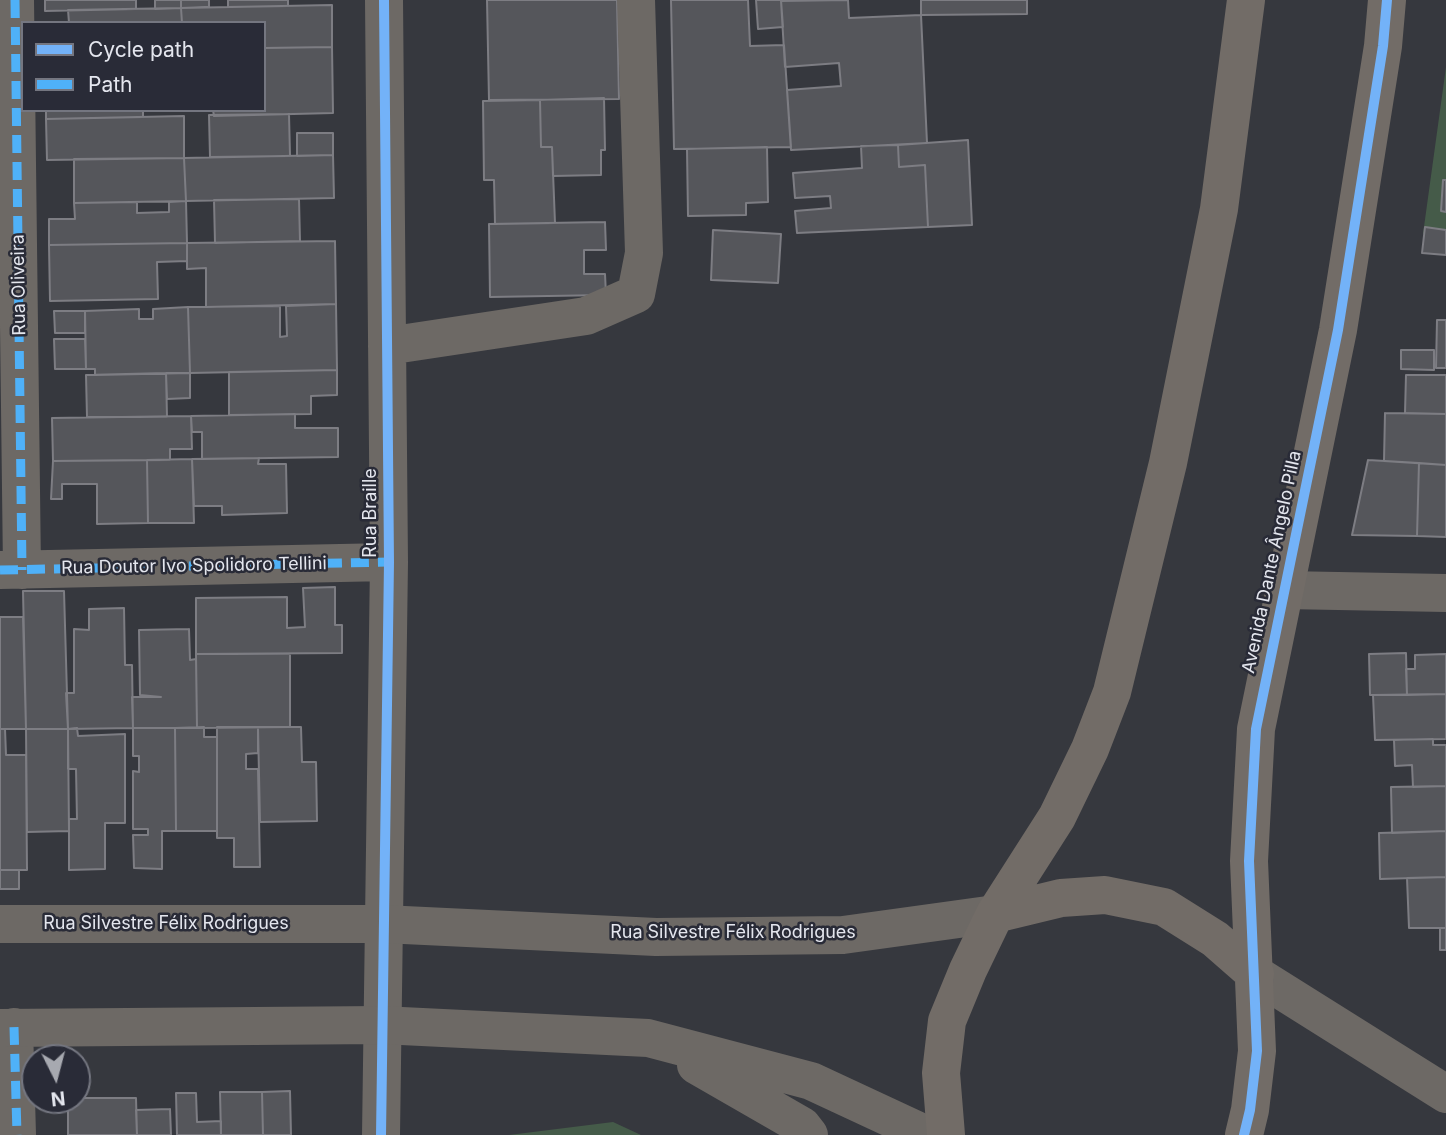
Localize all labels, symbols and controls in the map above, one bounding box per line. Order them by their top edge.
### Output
legend [21,21,266,112]
text: Cycle path [88,37,194,62]
text: Path [88,72,133,97]
street label: Rua Oliveira [7,234,31,336]
street label: Avenida Dante Ângelo Pilla [1238,449,1306,675]
street label: Rua Braille [360,468,382,558]
street label: Rua Doutor Ivo Spolidoro Tellini [61,553,327,579]
street label: Rua Silvestre Félix Rodrigues [43,913,289,935]
street label: Rua Silvestre Félix Rodrigues [610,922,856,944]
north arrow [21,1044,91,1114]
text: N [50,1086,66,1111]

